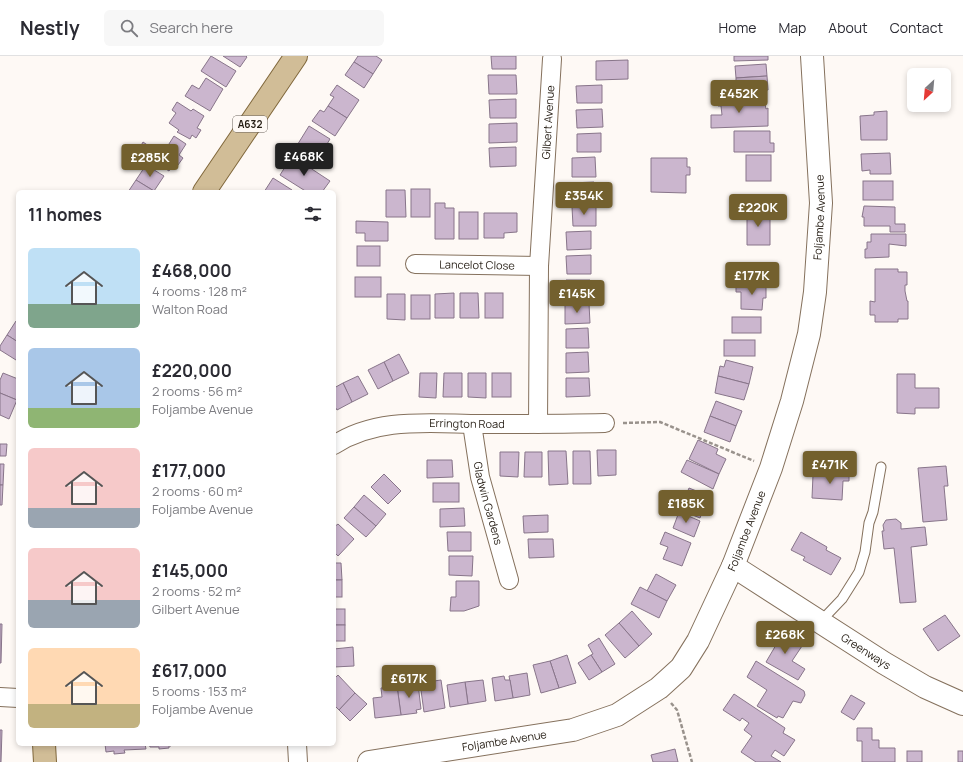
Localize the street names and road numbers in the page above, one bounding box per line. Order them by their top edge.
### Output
street label: Gilbert Avenue [538,84,557,160]
road number: A632 [233,116,267,132]
street label: Foljambe Avenue [809,174,828,261]
street label: Lancelot Close [439,256,515,273]
street label: Errington Road [429,415,505,431]
street label: Gladwin Gardens [471,461,507,547]
street label: Foljambe Avenue [724,488,769,574]
street label: Greenways [838,629,894,673]
street label: Foljambe Avenue [461,726,548,754]

